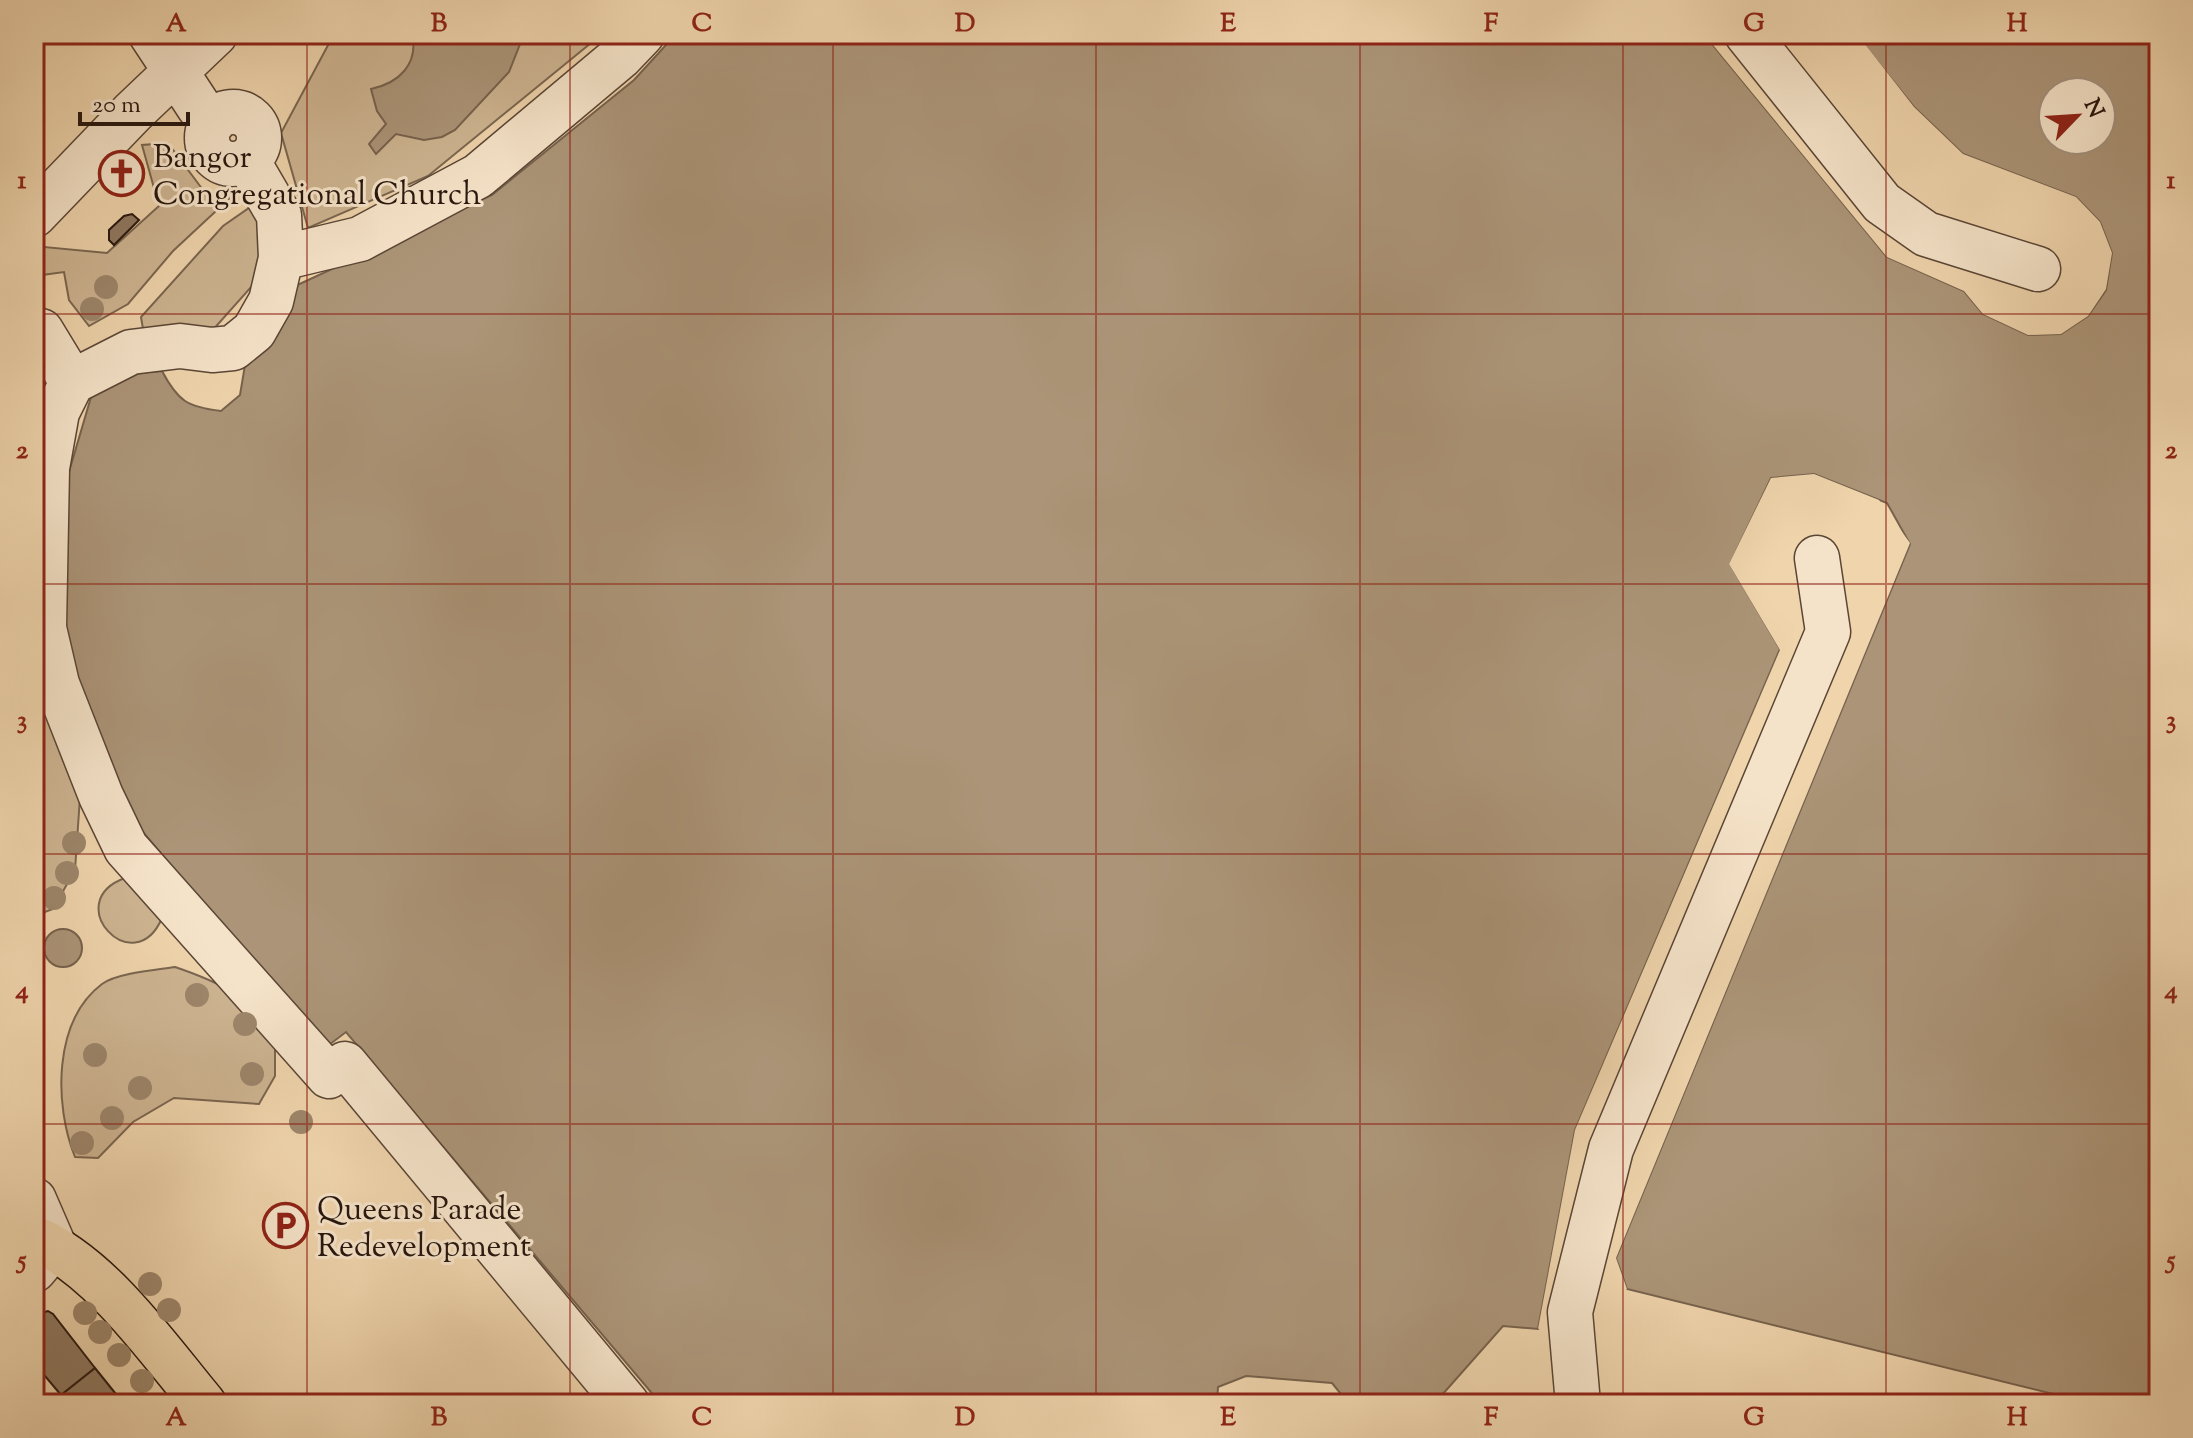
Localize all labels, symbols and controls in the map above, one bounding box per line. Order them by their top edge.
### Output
text: A [165,6,187,43]
text: B [431,6,448,43]
text: C [692,6,712,43]
text: D [955,6,975,43]
text: E [1220,6,1236,43]
text: F [1484,6,1499,43]
text: G [1743,6,1765,43]
text: H [2007,6,2028,43]
scale bar [80,76,188,126]
north arrow [2037,76,2117,156]
text: 20 m [92,89,141,123]
text: N [2074,94,2111,124]
place label: Bangor Congregational Church [153,136,481,219]
church icon: Bangor Congregational Church [98,150,146,198]
text: 1 [18,163,27,200]
text: 1 [2167,163,2176,200]
text: 2 [16,433,29,470]
text: 2 [2165,433,2178,470]
text: 3 [17,703,27,740]
text: 3 [2166,703,2176,740]
text: 4 [14,973,29,1010]
text: 4 [2163,973,2178,1010]
place label: Queens Parade Redevelopment [317,1188,531,1271]
parking icon: Queens Parade Redevelopment [262,1202,310,1250]
text: 5 [16,1243,27,1280]
text: 5 [2165,1243,2176,1280]
text: A [165,1400,187,1437]
text: B [431,1400,448,1437]
text: C [692,1400,712,1437]
text: D [955,1400,975,1437]
text: E [1220,1400,1236,1437]
text: F [1484,1400,1499,1437]
text: G [1743,1400,1765,1437]
text: H [2007,1400,2028,1437]

